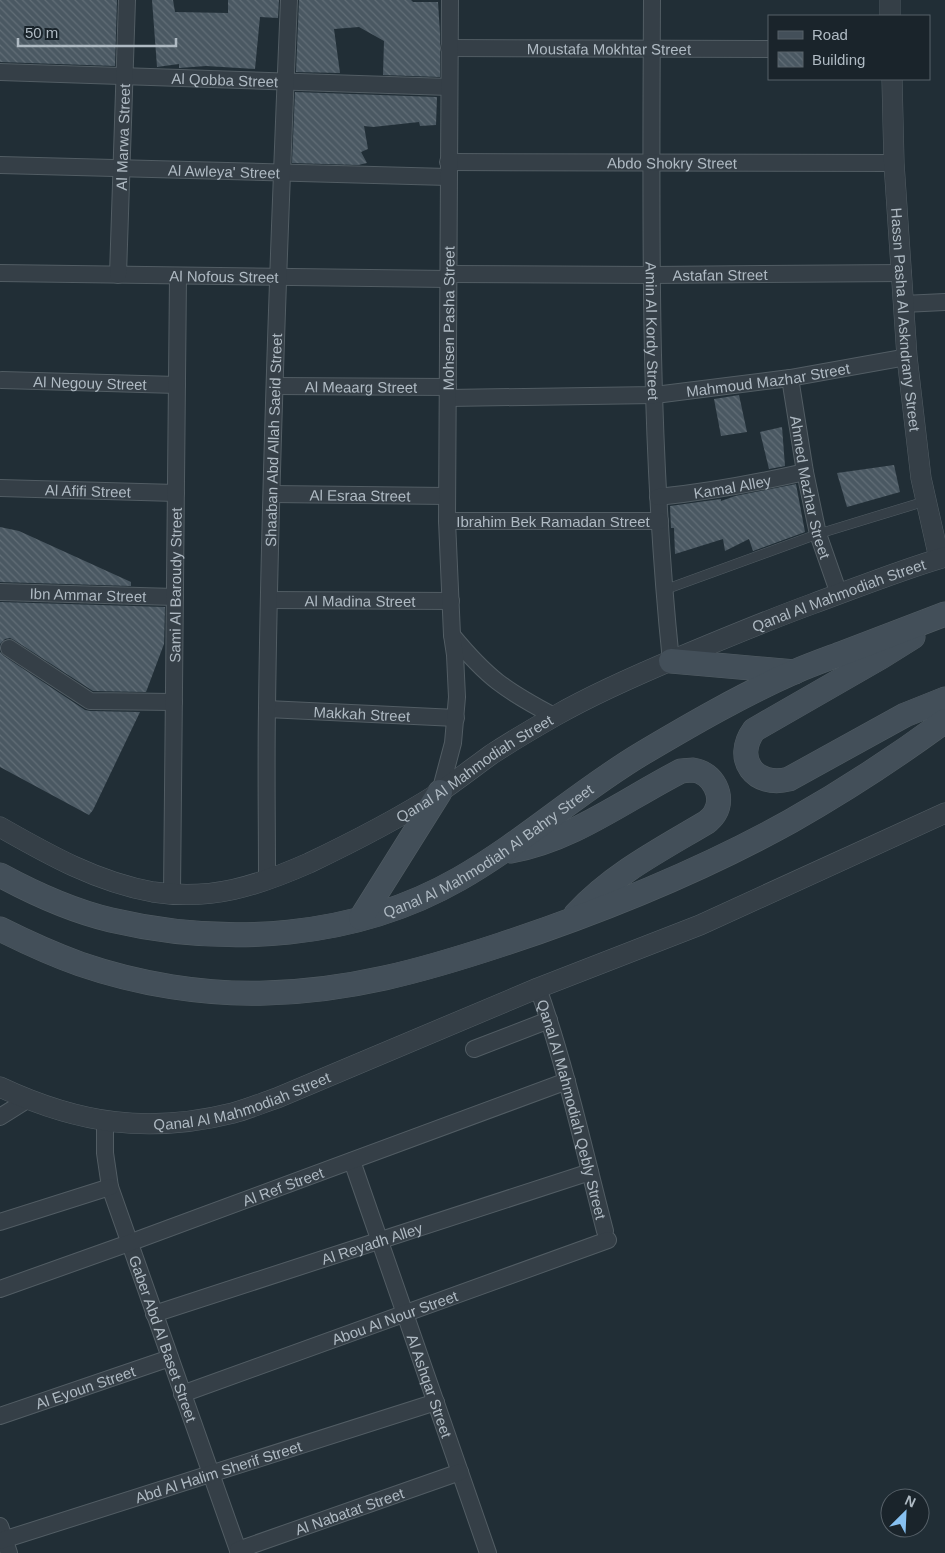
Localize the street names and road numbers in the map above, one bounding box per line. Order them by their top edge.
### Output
street label: Moustafa Mokhtar Street [527,40,692,57]
street label: Al Qobba Street [171,69,279,90]
street label: Al Marwa Street [112,83,133,191]
street label: Abdo Shokry Street [607,154,738,171]
street label: Al Awleya' Street [168,161,281,181]
street label: Hassn Pasha Al Askndrany Street [889,207,924,433]
street label: Mohsen Pasha Street [439,245,457,390]
street label: Amin Al Kordy Street [643,262,663,401]
street label: Astafan Street [672,266,768,283]
street label: Al Nofous Street [169,267,280,285]
street label: Shaaban Abd Allah Saeid Street [261,332,285,547]
street label: Mahmoud Mazhar Street [685,359,852,400]
street label: Al Negouy Street [33,372,148,393]
street label: Al Meaarg Street [305,378,418,395]
street label: Ahmed Mazhar Street [788,414,835,562]
street label: Kamal Alley [692,471,773,501]
street label: Al Afifi Street [45,481,132,500]
street label: Al Esraa Street [309,486,411,504]
street label: Sami Al Baroudy Street [166,507,184,663]
street label: Ibrahim Bek Ramadan Street [456,513,651,530]
street label: Qanal Al Mahmodiah Street [749,555,928,635]
street label: Ibn Ammar Street [29,584,147,605]
street label: Al Madina Street [304,592,416,609]
street label: Makkah Street [313,703,411,724]
street label: Qanal Al Mahmodiah Street [393,710,556,825]
street label: Qanal Al Mahmodiah Al Bahry Street [381,780,597,920]
street label: Qanal Al Mahmodiah Qebly Street [534,997,610,1222]
street label: Qanal Al Mahmodiah Street [153,1068,333,1132]
street label: Al Ref Street [240,1163,326,1209]
street label: Al Reyadh Alley [319,1219,425,1267]
street label: Gaber Abd Al Baset Street [126,1253,201,1425]
street label: Abou Al Nour Street [329,1286,461,1348]
street label: Al Ashqar Street [404,1332,456,1441]
street label: Al Eyoun Street [33,1362,138,1412]
street label: Abd Al Halim Sherif Street [133,1437,304,1506]
street label: Al Nabatat Street [293,1484,407,1538]

